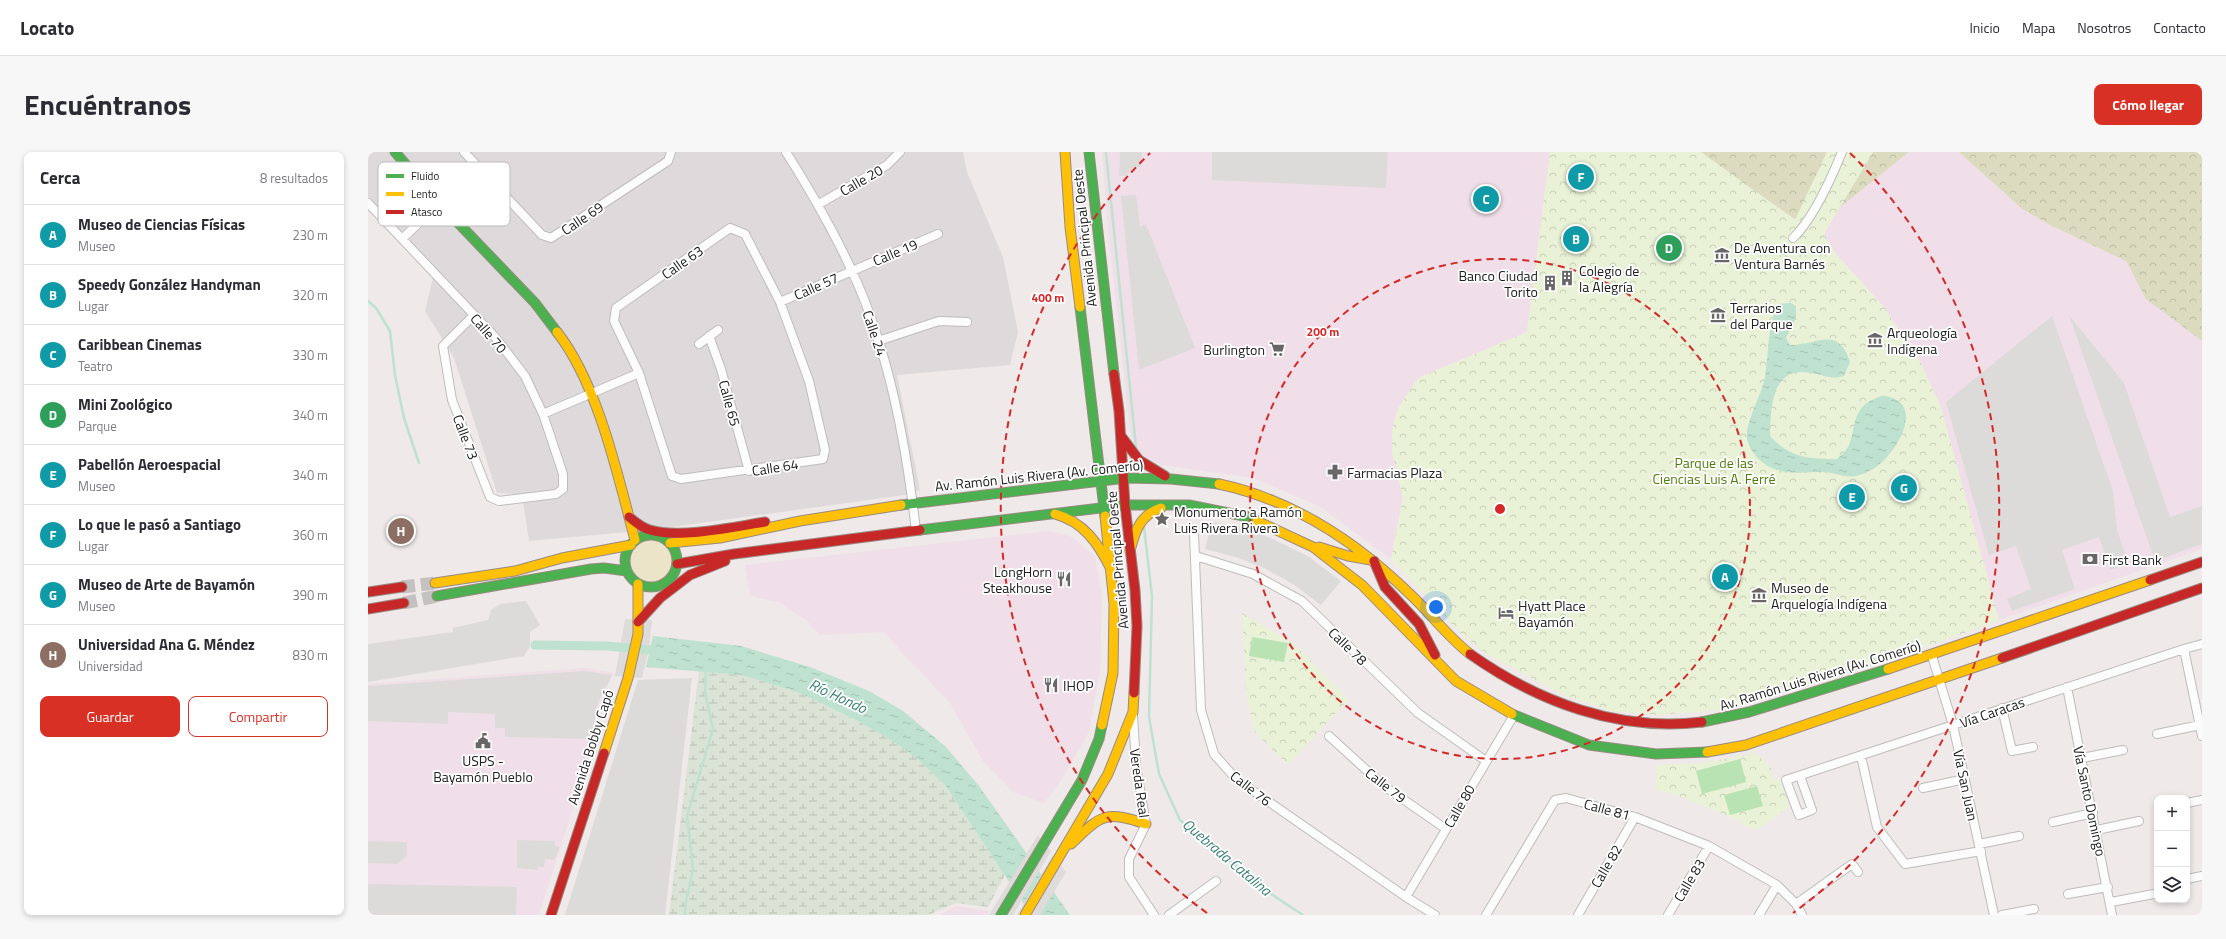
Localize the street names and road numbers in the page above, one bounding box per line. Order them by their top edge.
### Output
street label: Calle 20 [835,159,887,201]
street label: Avenida Principal Oeste [1066,168,1102,308]
street label: Calle 69 [557,196,607,240]
street label: Calle 19 [869,233,921,271]
street label: Calle 63 [657,240,707,284]
street label: Calle 57 [790,267,842,305]
street label: Calle 24 [857,307,893,359]
street label: Calle 70 [466,308,512,358]
street label: Calle 65 [714,378,746,429]
street label: Calle 73 [448,411,484,463]
street label: Calle 64 [750,453,800,481]
street label: Av. Ramón Luis Rivera (Av. Comerío) [934,454,1144,496]
street label: Avenida Principal Oeste [1101,490,1133,630]
street label: Calle 78 [1324,622,1372,670]
street label: Av. Ramón Luis Rivera (Av. Comerío) [1717,634,1923,716]
street label: Avenida Bobby Capó [562,687,618,807]
street label: Vía Caracas [1957,691,2027,733]
street label: Vía Santo Domingo [2068,744,2112,858]
street label: Vereda Real [1125,747,1155,819]
street label: Vía San Juan [1948,747,1984,823]
street label: Calle 79 [1361,762,1411,808]
street label: Calle 76 [1226,765,1276,811]
street label: Calle 80 [1438,780,1480,832]
street label: Calle 81 [1582,793,1632,825]
street label: Calle 82 [1585,840,1627,892]
street label: Calle 83 [1668,854,1710,906]

